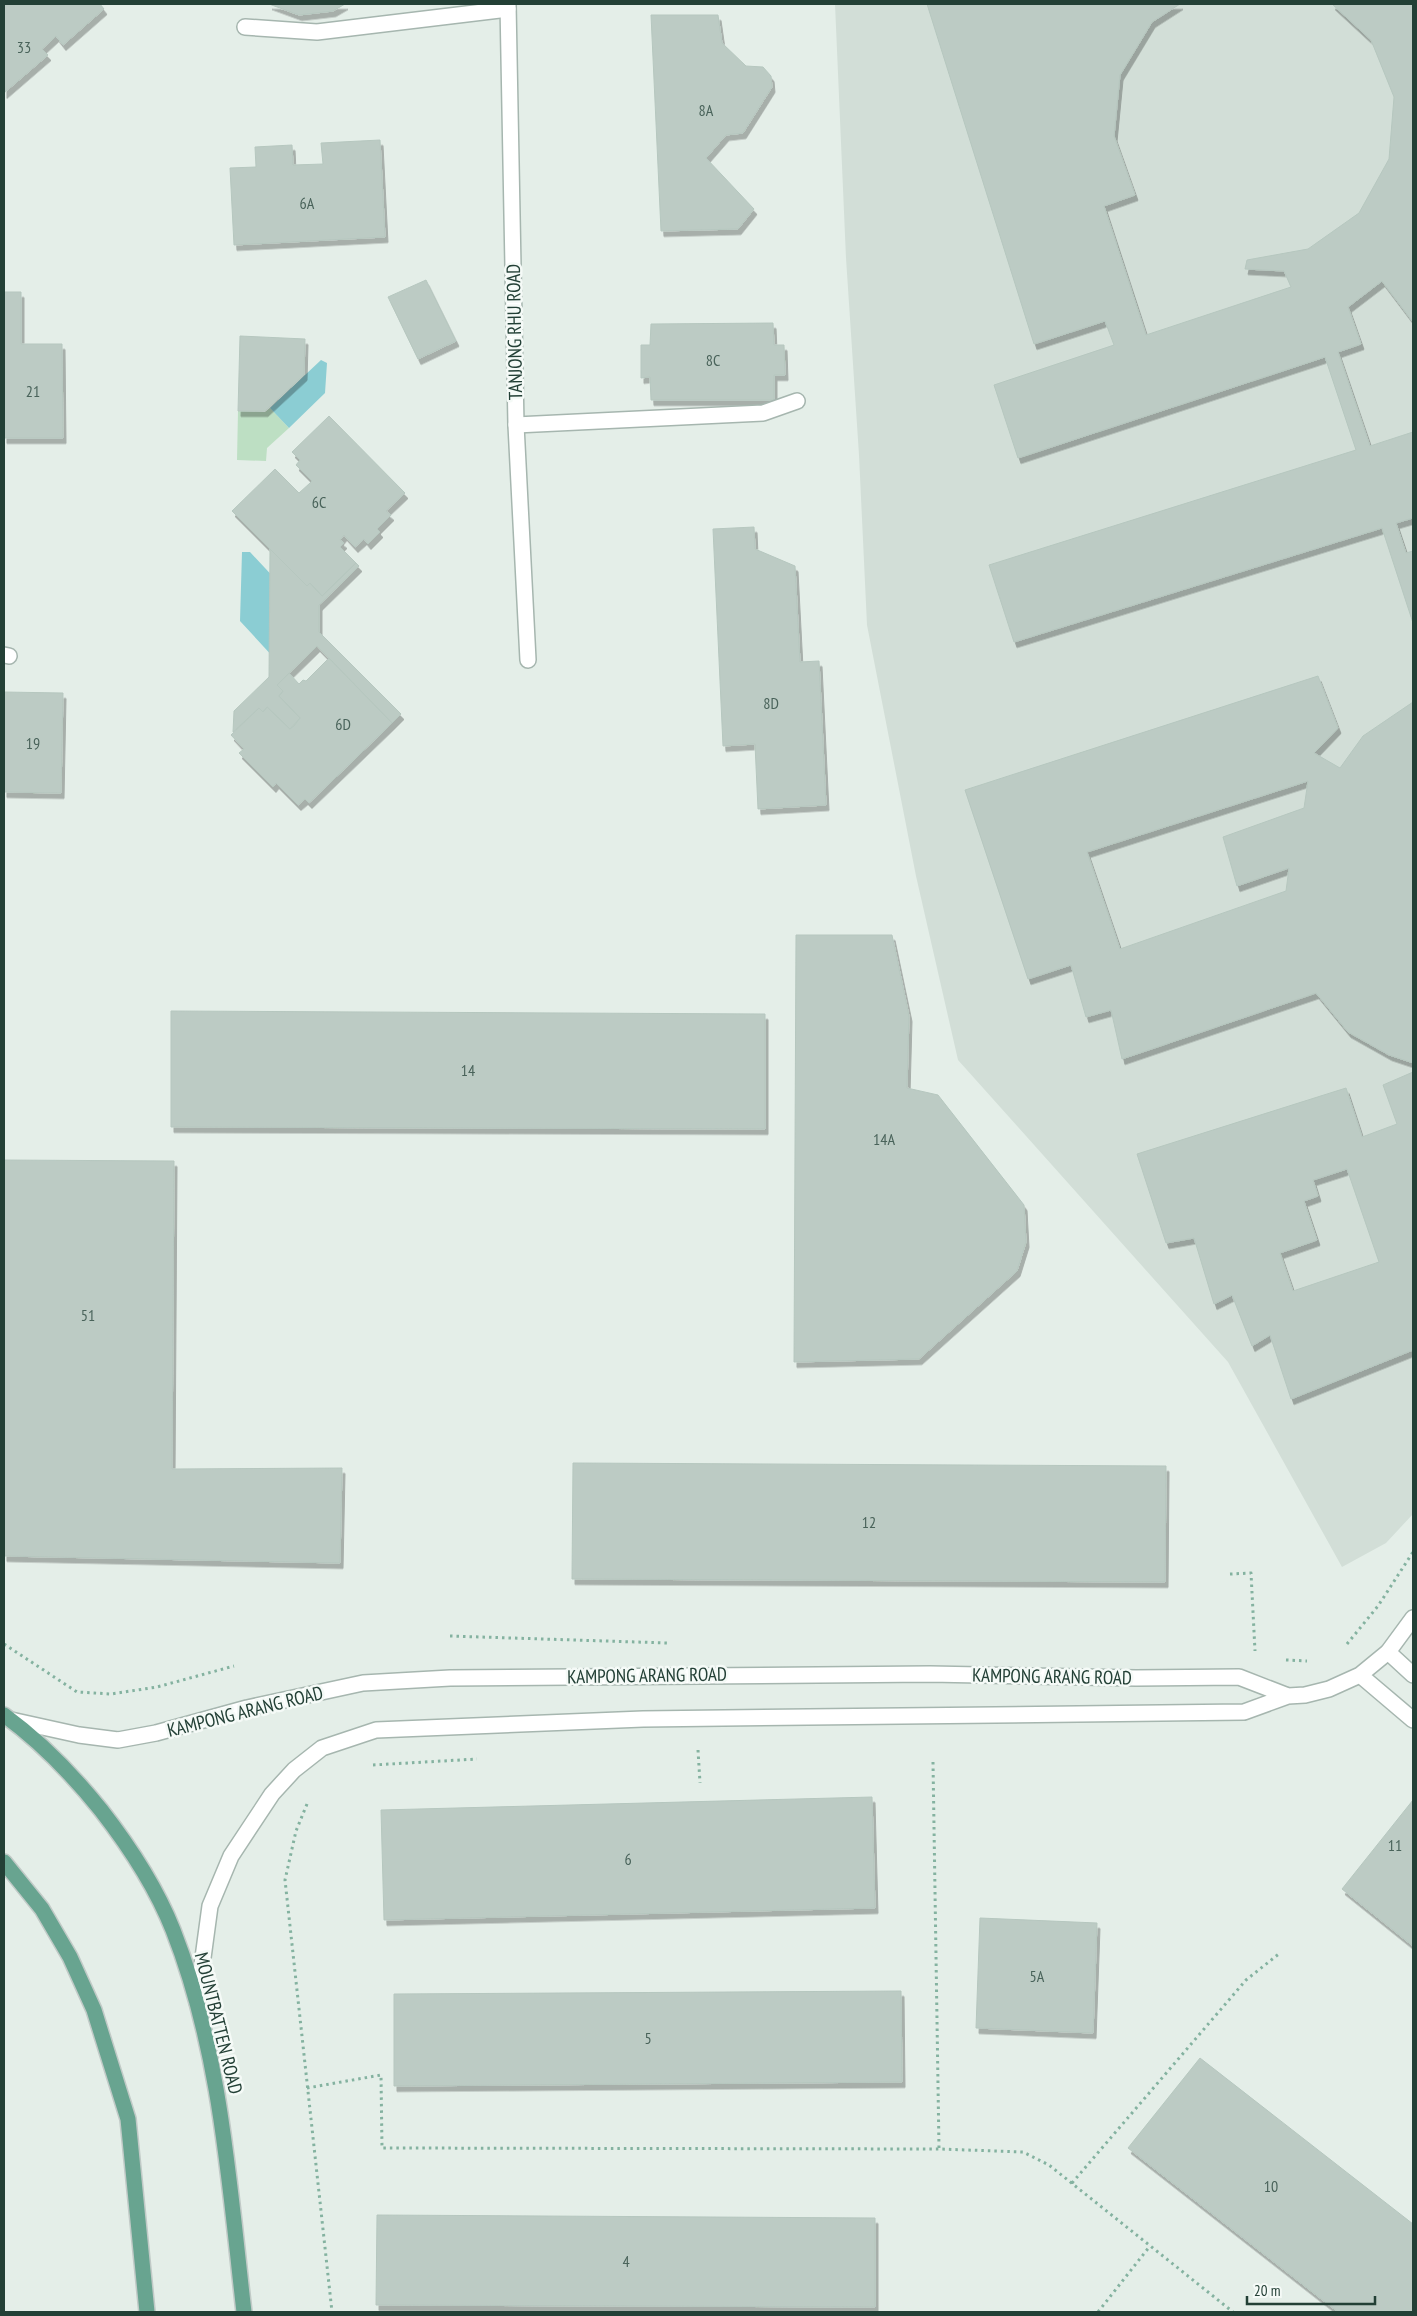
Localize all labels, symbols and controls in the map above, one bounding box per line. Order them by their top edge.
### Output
house number: 33 [17,37,31,57]
house number: 8A [699,100,714,120]
house number: 6A [300,193,315,213]
street label: TANJONG RHU ROAD [501,264,527,400]
house number: 8C [706,350,720,370]
house number: 21 [26,381,40,401]
house number: 6C [312,492,326,512]
house number: 8D [763,693,779,713]
house number: 6D [335,714,351,734]
house number: 19 [26,733,40,753]
house number: 14 [461,1060,475,1080]
house number: 14A [873,1129,895,1149]
house number: 51 [81,1305,95,1325]
house number: 12 [862,1512,876,1532]
street label: KAMPONG ARANG ROAD [567,1662,727,1688]
street label: KAMPONG ARANG ROAD [972,1663,1132,1689]
street label: KAMPONG ARANG ROAD [165,1680,325,1742]
house number: 11 [1388,1835,1402,1855]
house number: 6 [624,1849,632,1869]
street label: MOUNTBATTEN ROAD [190,1950,248,2096]
house number: 5A [1030,1966,1045,1986]
house number: 5 [644,2028,652,2048]
house number: 10 [1264,2176,1278,2196]
house number: 4 [622,2251,630,2271]
scale bar [1247,2274,1374,2306]
text: 20 m [1254,2281,1280,2300]

